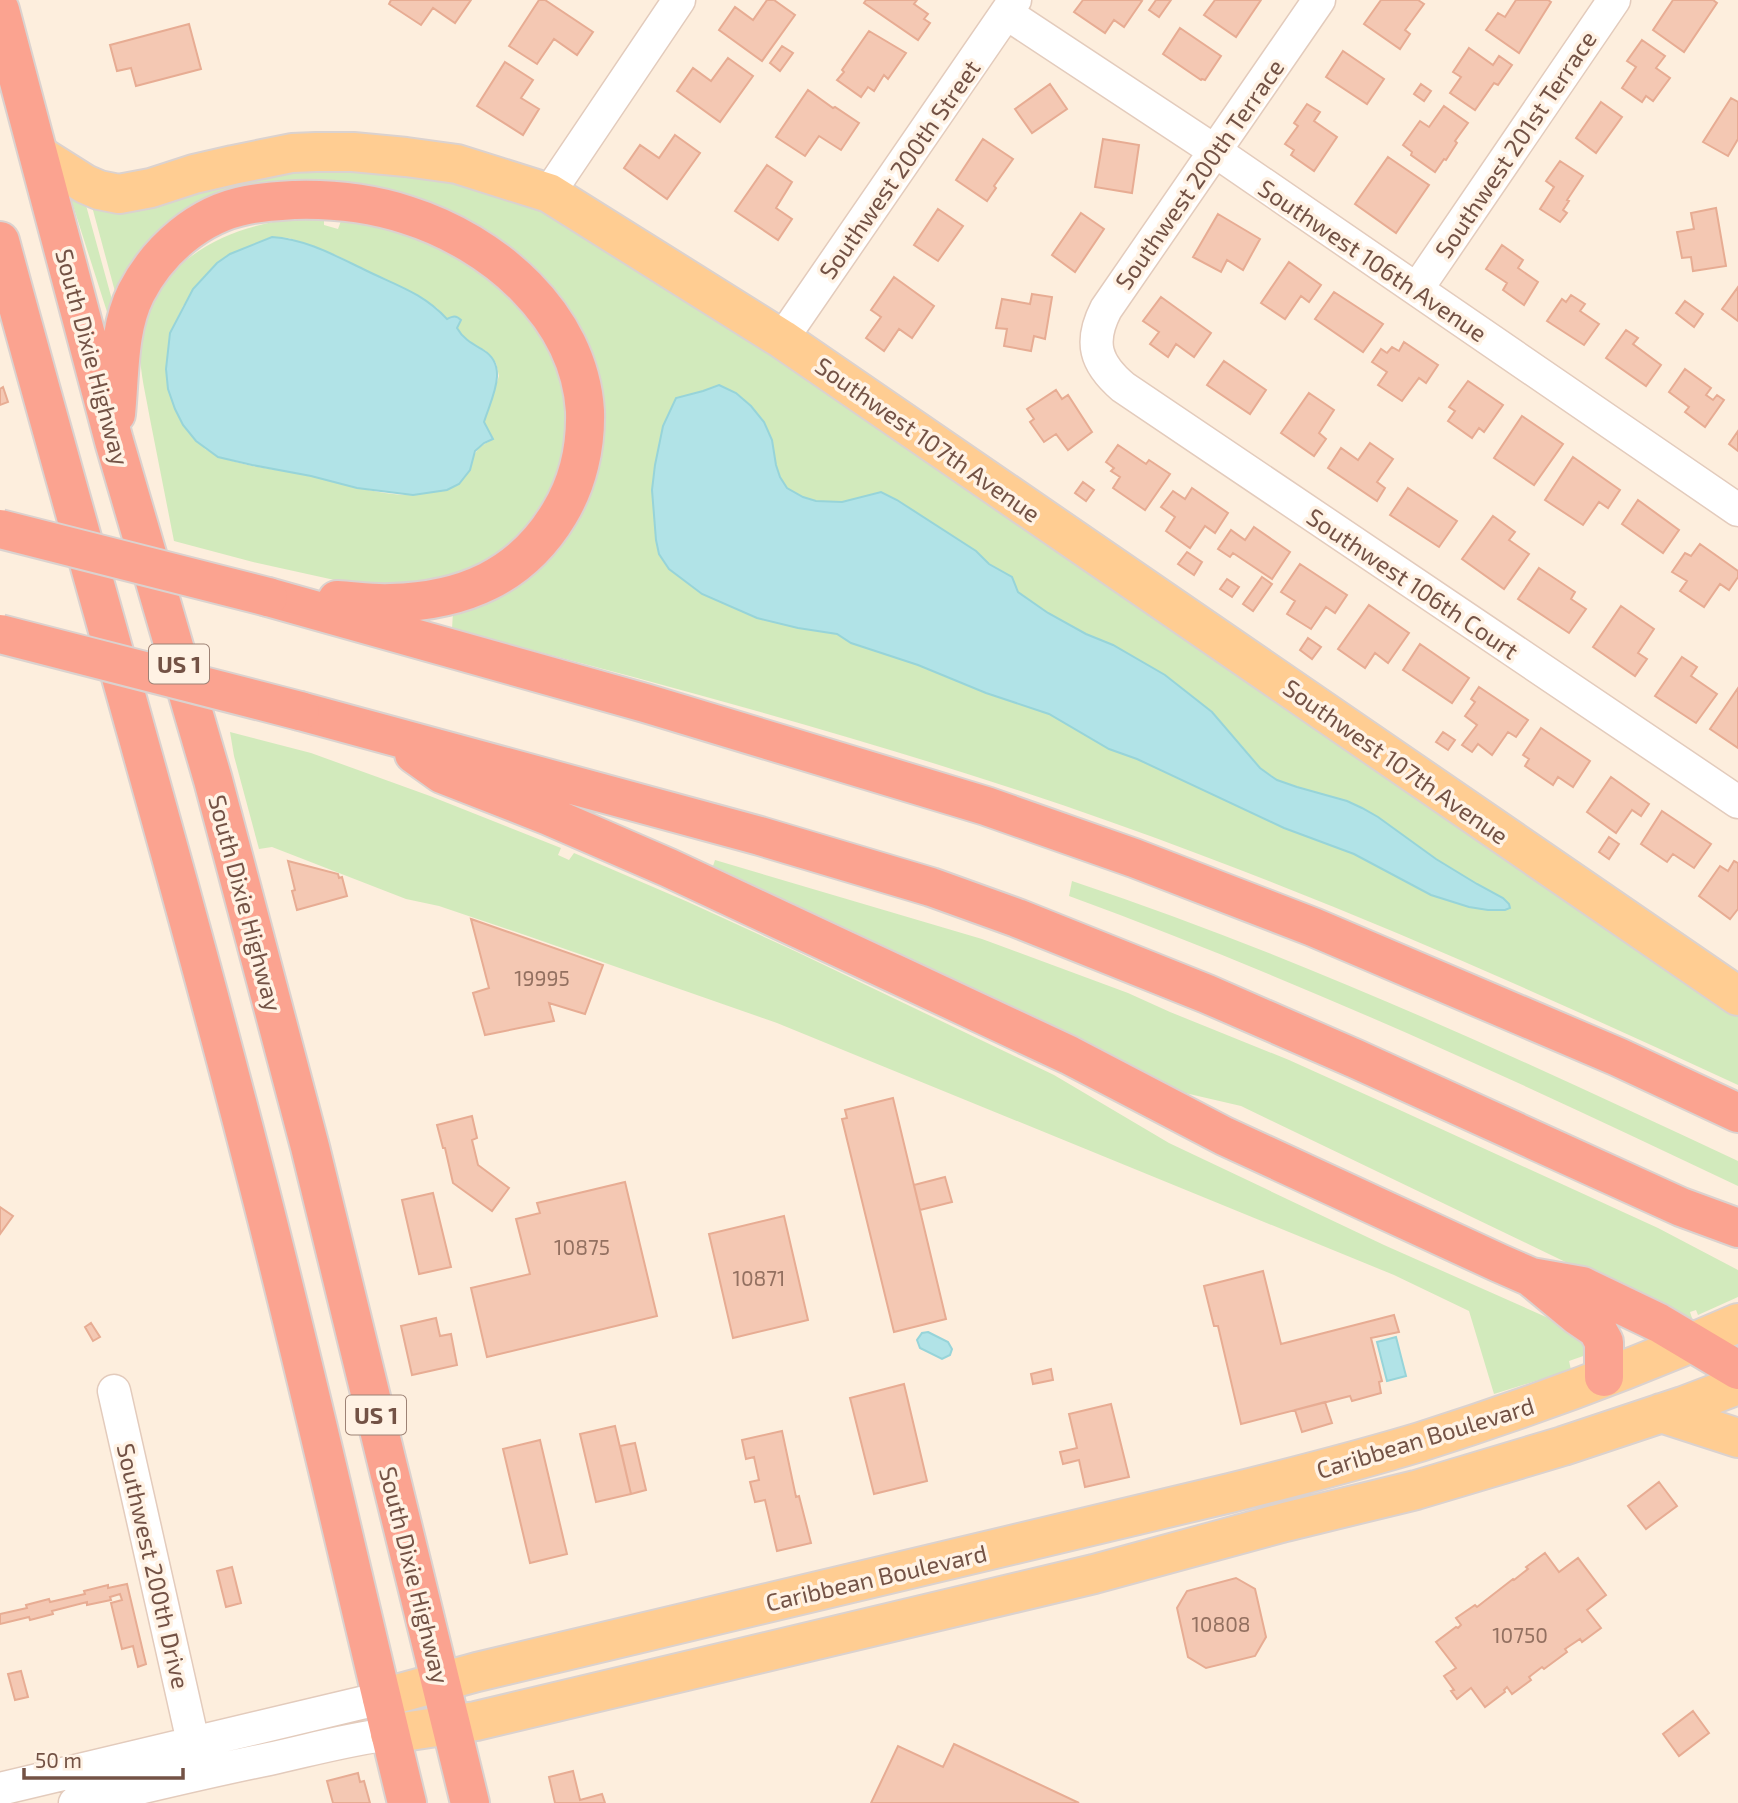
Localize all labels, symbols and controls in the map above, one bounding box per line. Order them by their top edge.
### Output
street label: Southwest 201st Terrace [1428,25,1602,263]
street label: Southwest 200th Terrace [1108,53,1290,295]
street label: Southwest 200th Street [812,54,986,284]
street label: Southwest 106th Avenue [1253,173,1493,347]
street label: South Dixie Highway [50,246,136,469]
street label: Southwest 107th Avenue [810,350,1046,528]
street label: Southwest 106th Court [1302,501,1524,665]
road number: US 1 [149,644,209,684]
street label: Southwest 107th Avenue [1278,672,1514,850]
street label: South Dixie Highway [203,792,289,1015]
house number: 19995 [514,965,570,990]
house number: 10875 [554,1234,610,1259]
house number: 10871 [733,1265,785,1290]
street label: Caribbean Boulevard [1313,1390,1537,1484]
road number: US 1 [346,1396,406,1434]
street label: Southwest 200th Drive [112,1440,196,1692]
street label: South Dixie Highway [374,1463,456,1687]
street label: Caribbean Boulevard [763,1537,989,1617]
house number: 10808 [1191,1611,1251,1636]
house number: 10750 [1492,1622,1548,1647]
scale bar [24,1736,184,1780]
text: 50 m [35,1747,82,1772]

